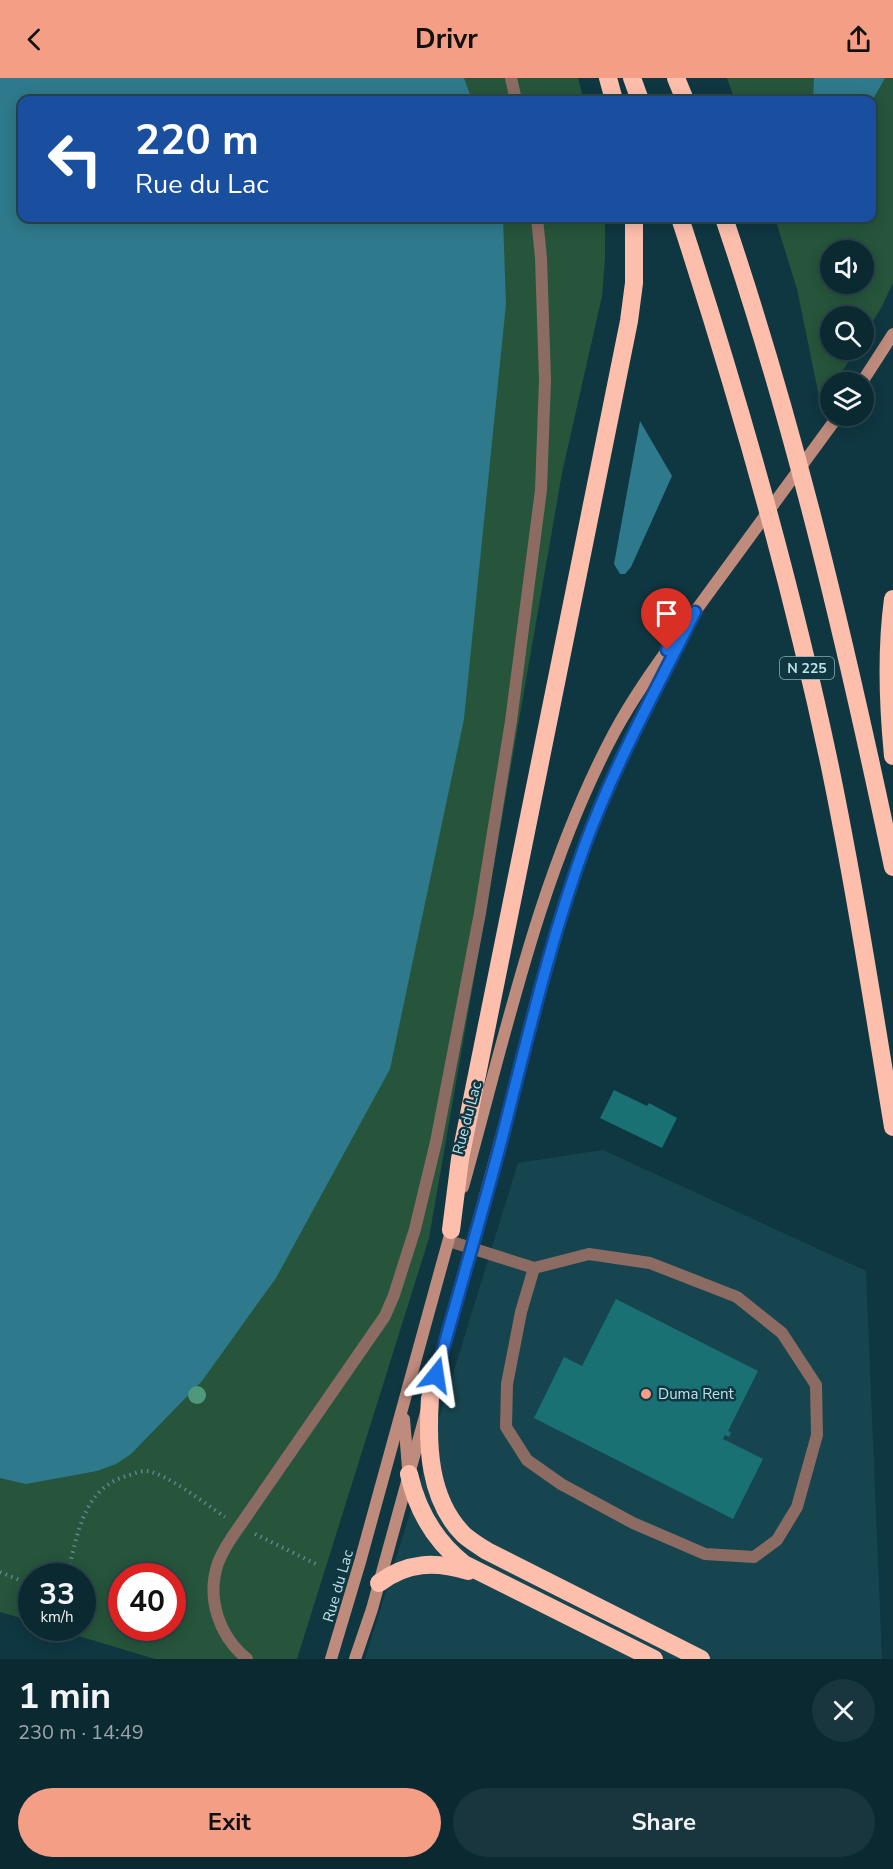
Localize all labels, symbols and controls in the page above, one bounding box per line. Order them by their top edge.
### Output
text: Drivr [415,21,478,58]
icon: back [18,23,51,56]
icon: share [842,23,875,56]
text: 220 m [135,112,259,169]
icon: left [36,120,114,198]
text: Rue du Lac [135,166,269,203]
map controls [820,240,874,426]
button: sound [820,240,874,294]
button: search [820,306,874,360]
button: layers [820,372,874,426]
pin [641,588,692,650]
icon: arrive [650,597,683,630]
road number: N 225 [780,657,834,679]
street label: Rue du Lac [448,1079,486,1156]
position arrow [404,1343,468,1407]
place label: Duma Rent [658,1384,735,1404]
marker: Duma Rent [639,1387,653,1401]
street label: Rue du Lac [318,1547,358,1624]
speed limit sign: 40 [108,1563,186,1641]
text: 33 [39,1574,75,1615]
text: km/h [40,1607,74,1627]
text: 1 min [18,1672,111,1721]
button: close [812,1679,875,1742]
text: 230 m · 14:49 [18,1719,144,1746]
button: Exit [18,1788,441,1857]
button: Share [453,1788,875,1857]

